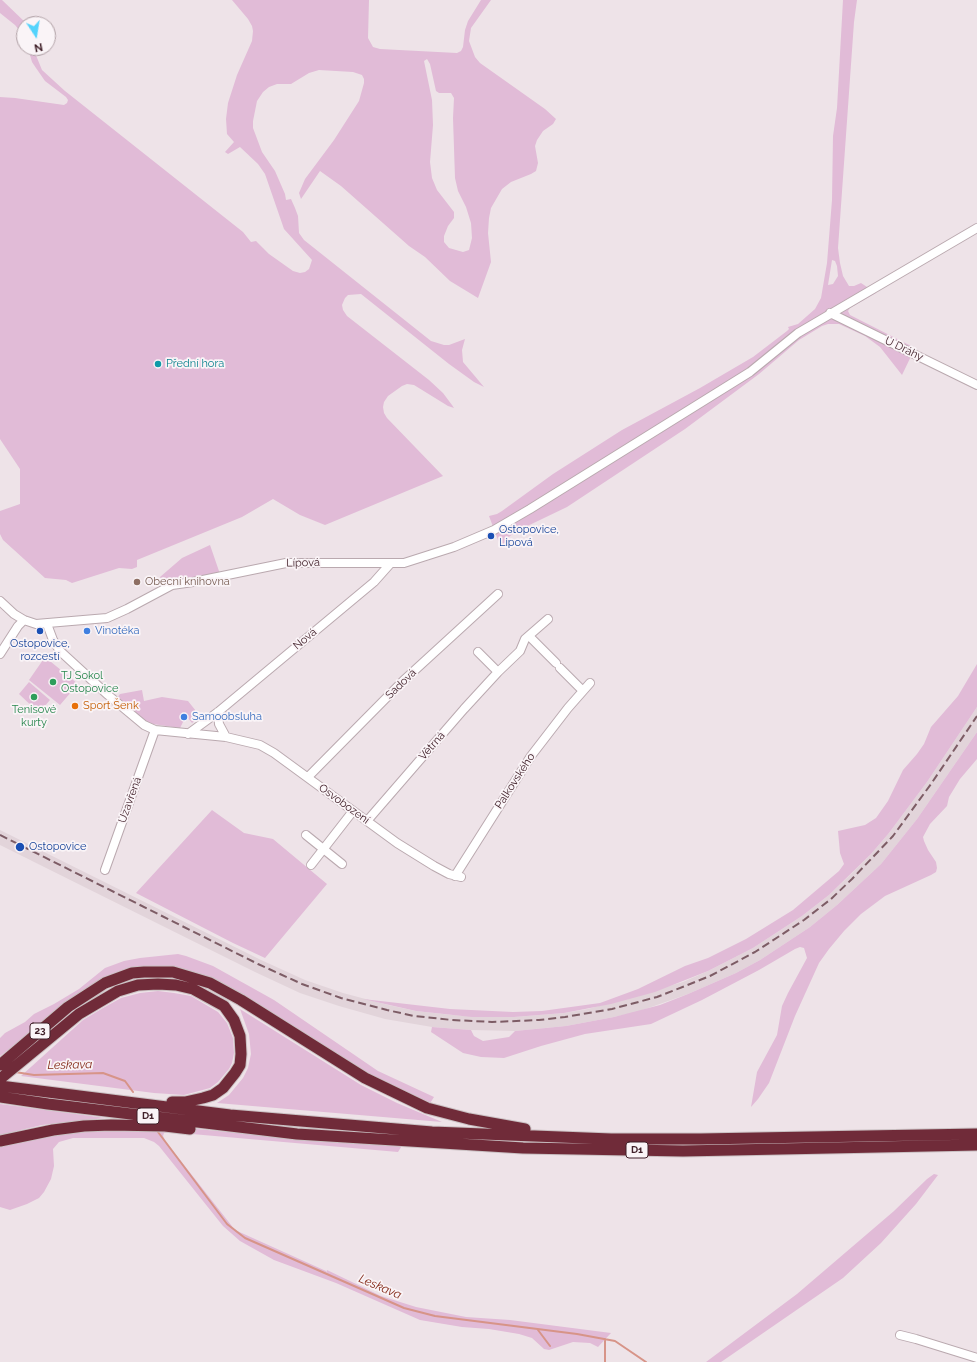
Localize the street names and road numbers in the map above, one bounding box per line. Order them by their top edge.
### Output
street label: U Dráhy [883,334,925,364]
street label: Lípová [286,556,320,570]
street label: Nová [291,625,319,653]
street label: Sadová [383,666,419,702]
street label: Větrná [416,729,448,763]
street label: Palkovského [492,751,538,811]
street label: Uzavřená [116,775,144,825]
street label: Osvobození [316,781,372,827]
road number: 23 [30,1023,50,1039]
road number: D1 [137,1108,159,1124]
road number: D1 [626,1142,648,1158]

